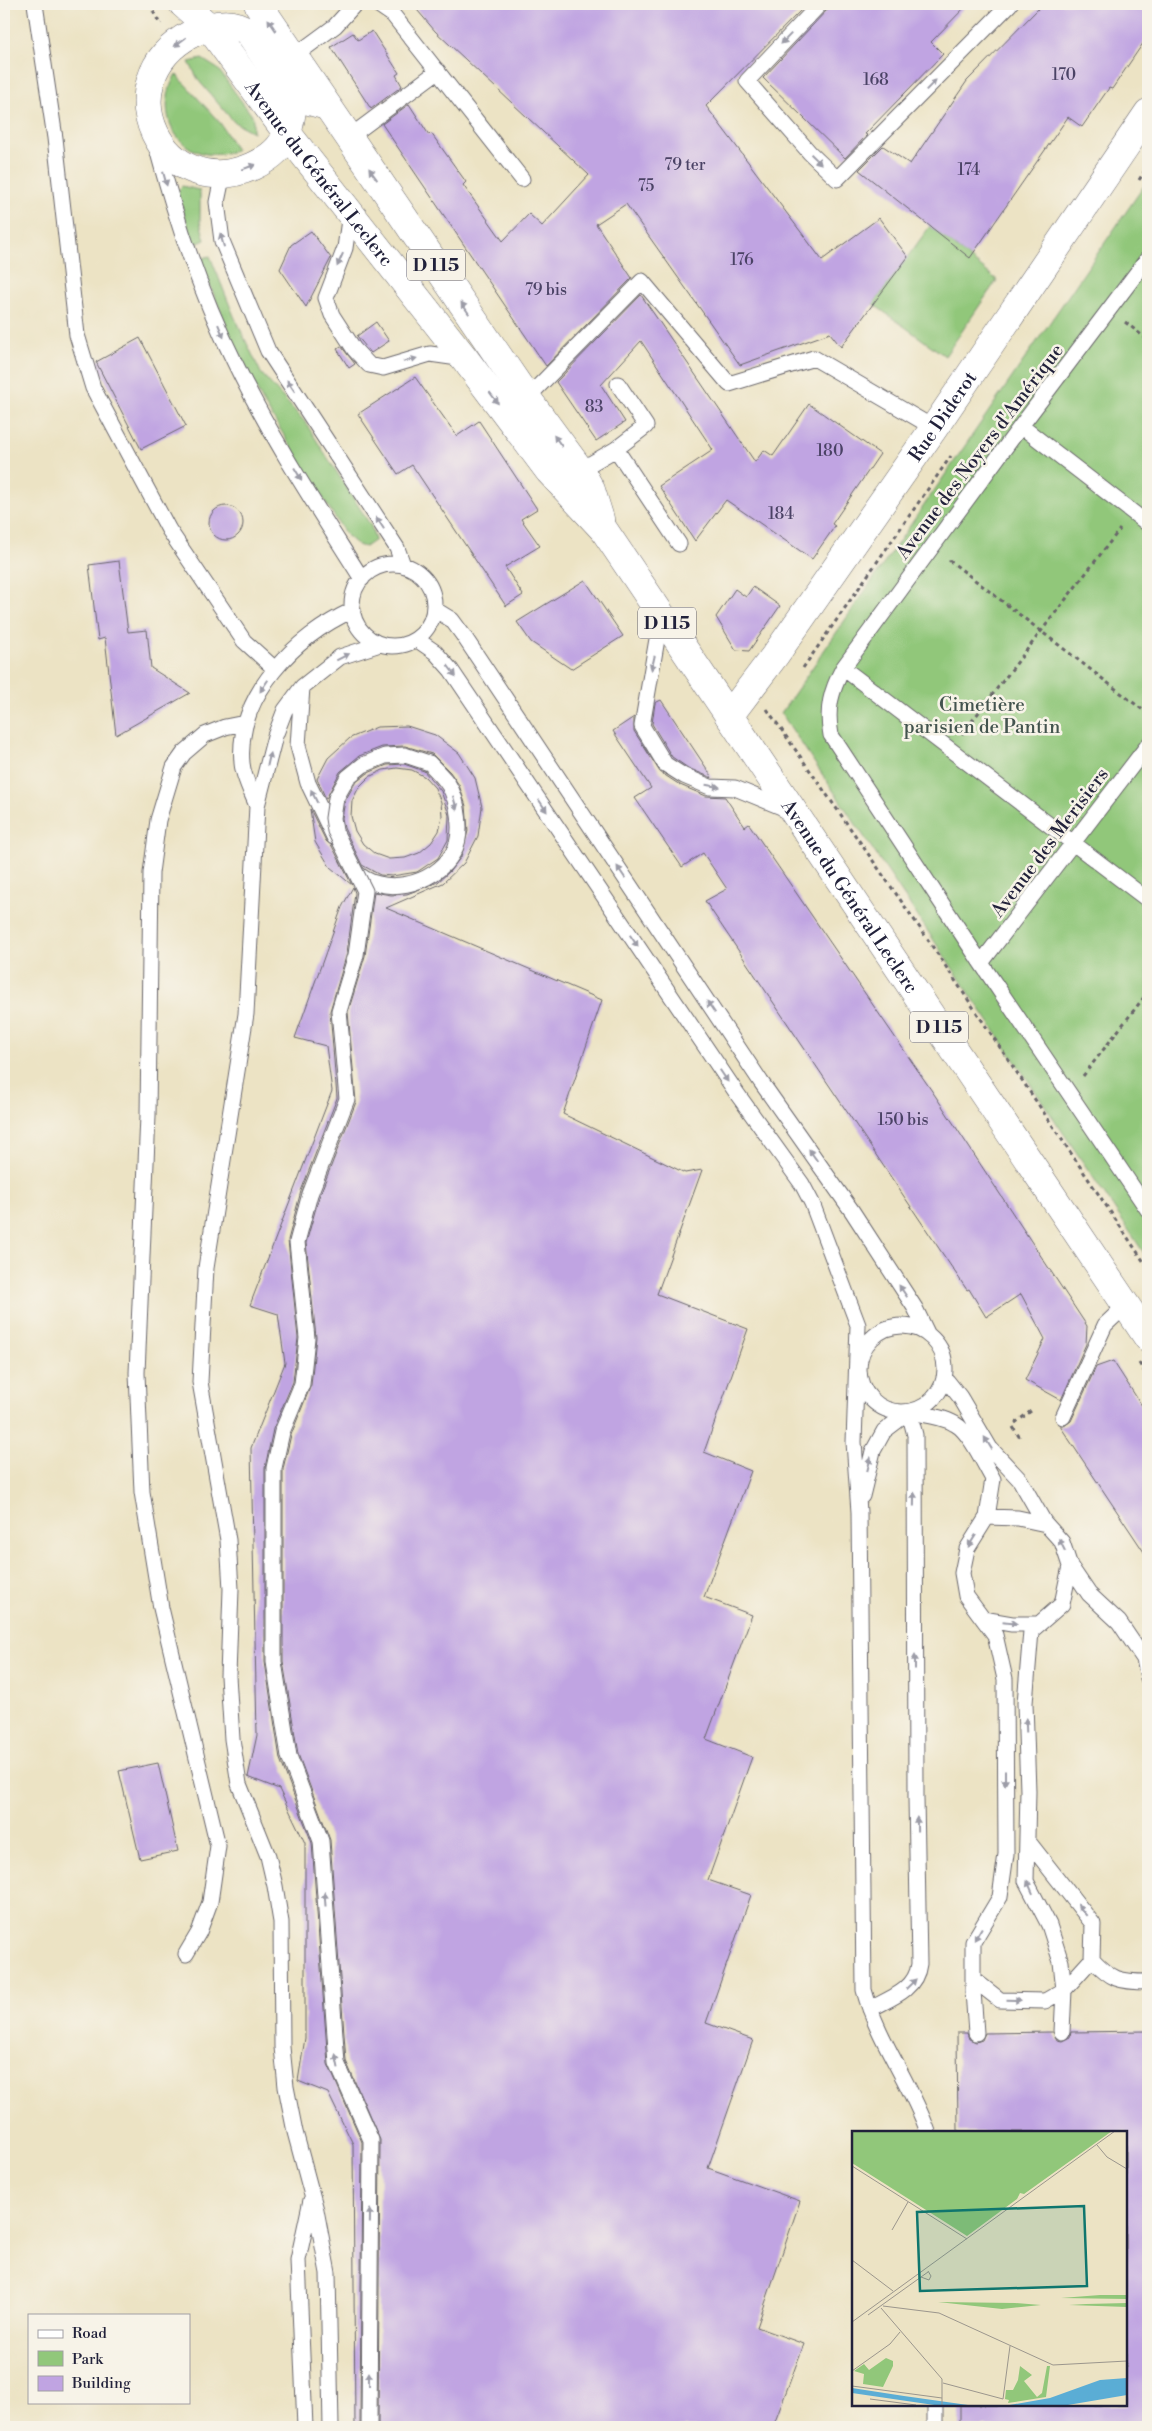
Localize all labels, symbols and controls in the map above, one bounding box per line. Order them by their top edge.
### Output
one-way arrow [267,18,277,32]
one-way arrow [780,33,792,45]
one-way arrow [174,36,187,47]
house number: 170 [1052,65,1076,85]
house number: 168 [863,70,889,90]
street label: Avenue du Général Leclerc [239,75,398,271]
one-way arrow [925,79,937,91]
one-way arrow [810,153,822,165]
house number: 79 ter [664,155,706,175]
house number: 174 [958,160,981,180]
one-way arrow [242,163,257,171]
one-way arrow [368,167,378,181]
one-way arrow [161,171,169,186]
house number: 75 [638,176,654,196]
one-way arrow [218,232,226,247]
road number: D 115 [407,250,465,280]
house number: 176 [730,250,754,270]
one-way arrow [335,253,343,267]
house number: 79 bis [525,280,567,300]
one-way arrow [460,301,470,315]
one-way arrow [217,324,225,338]
street label: Avenue des Noyers d'Amérique [890,339,1069,565]
one-way arrow [402,356,417,364]
street label: Rue Diderot [903,367,982,466]
one-way arrow [286,380,296,393]
one-way arrow [489,391,499,405]
house number: 83 [585,397,603,417]
one-way arrow [553,434,563,448]
house number: 180 [817,441,844,461]
one-way arrow [293,467,303,480]
house number: 184 [768,504,795,524]
one-way arrow [375,516,385,529]
road number: D 115 [638,608,696,638]
one-way arrow [335,653,350,661]
one-way arrow [649,655,657,670]
one-way arrow [446,665,457,678]
one-way arrow [259,679,269,692]
park label: Cimetière parisien de Pantin [904,693,1060,739]
one-way arrow [265,752,273,767]
street label: Avenue des Merisiers [985,763,1114,923]
one-way arrow [706,782,722,790]
one-way arrow [310,789,318,803]
street label: Avenue du Général Leclerc [775,794,923,998]
one-way arrow [452,795,460,810]
one-way arrow [538,799,548,813]
one-way arrow [616,865,626,879]
one-way arrow [629,934,638,947]
one-way arrow [706,1000,716,1014]
road number: D 115 [910,1012,968,1042]
one-way arrow [719,1069,729,1082]
house number: 150 bis [877,1110,929,1130]
one-way arrow [808,1149,818,1162]
one-way arrow [898,1284,908,1298]
one-way arrow [983,1437,992,1450]
one-way arrow [865,1456,873,1472]
one-way arrow [910,1491,918,1507]
one-way arrow [968,1534,977,1547]
one-way arrow [1058,1538,1066,1552]
one-way arrow [1002,1619,1018,1627]
one-way arrow [911,1654,919,1670]
one-way arrow [1022,1717,1030,1733]
one-way arrow [1001,1770,1009,1786]
one-way arrow [912,1816,920,1832]
one-way arrow [1026,1880,1034,1894]
one-way arrow [320,1891,328,1907]
one-way arrow [1077,1904,1088,1917]
one-way arrow [973,1927,982,1940]
one-way arrow [904,1978,916,1990]
one-way arrow [1006,1996,1022,2004]
one-way arrow [333,2052,341,2068]
inset map [852,2131,1127,2406]
one-way arrow [367,2208,375,2224]
legend [28,2314,190,2404]
text: Road [72,2324,107,2343]
text: Park [72,2350,104,2369]
one-way arrow [365,2370,373,2386]
text: Building [71,2374,131,2393]

